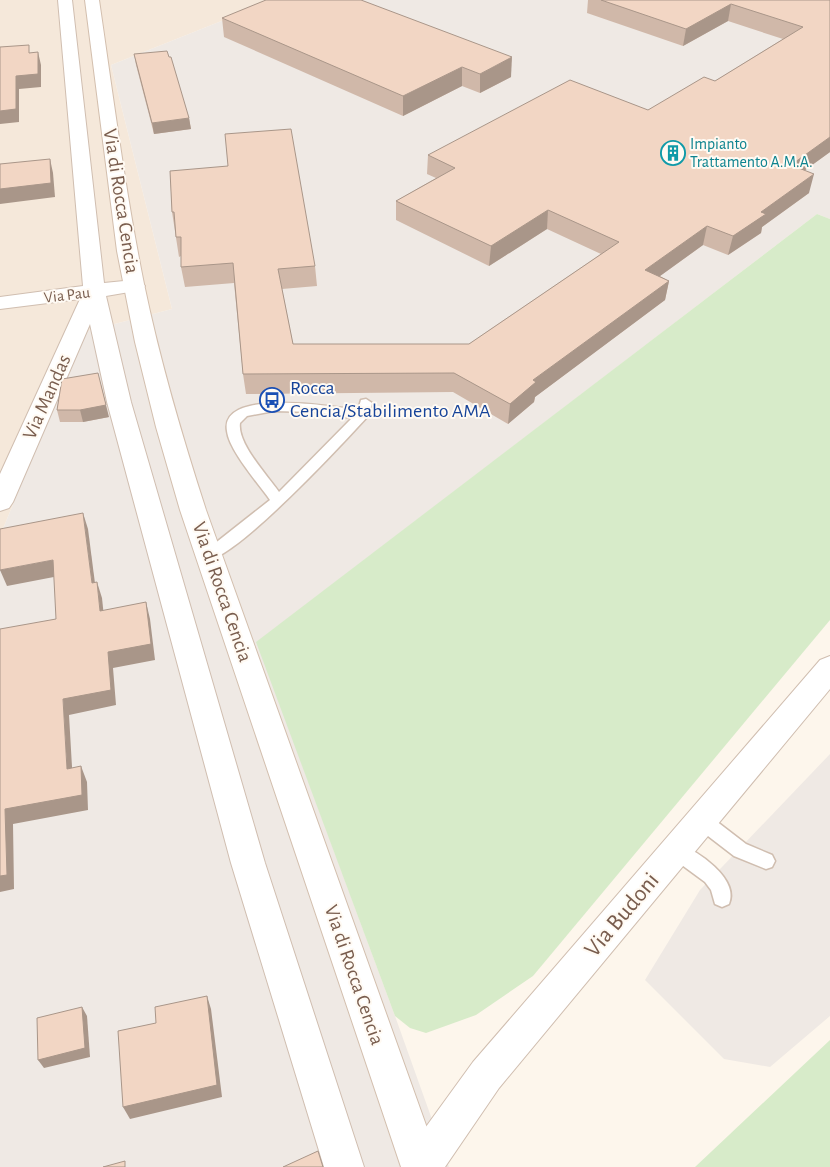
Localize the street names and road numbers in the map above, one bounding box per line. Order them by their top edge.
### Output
street label: Via di Rocca Cencia [100,127,142,275]
street label: Via Pau [43,284,91,306]
street label: Via Mandas [19,352,75,442]
street label: Via di Rocca Cencia [189,520,255,664]
street label: Via Budoni [580,868,664,962]
street label: Via di Rocca Cencia [321,903,387,1047]

